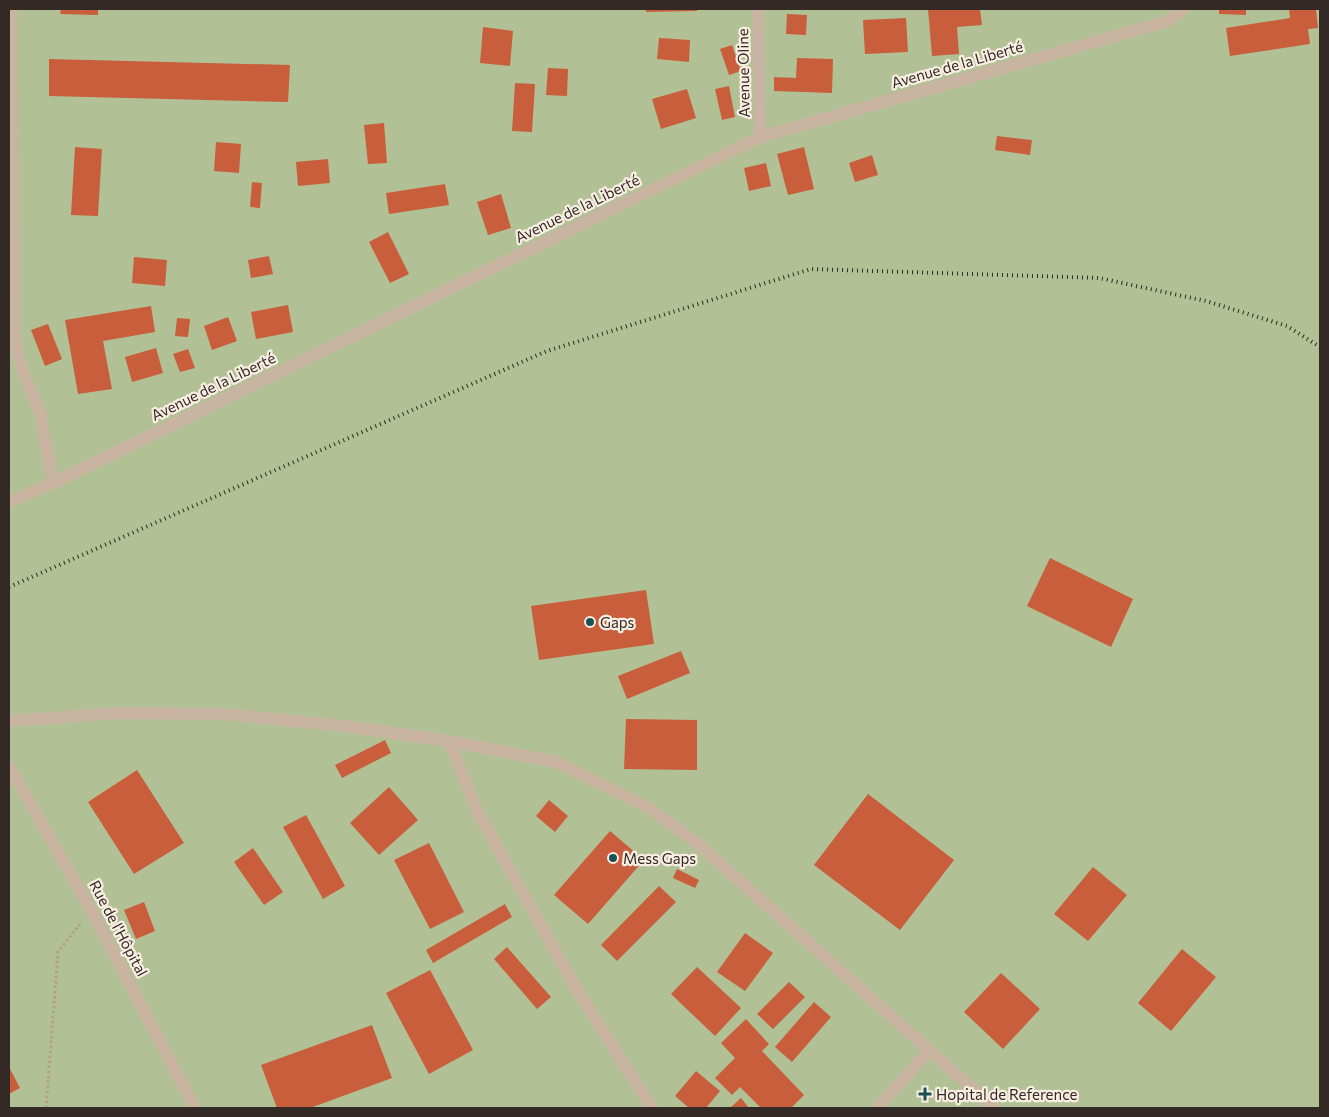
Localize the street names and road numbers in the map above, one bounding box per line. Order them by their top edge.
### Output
street label: Avenue Oline [733,28,753,118]
street label: Avenue de la Liberté [889,37,1025,91]
street label: Avenue de la Liberté [512,170,642,246]
street label: Avenue de la Liberté [148,348,278,424]
street label: Rue de l'Hôpital [86,877,152,979]

